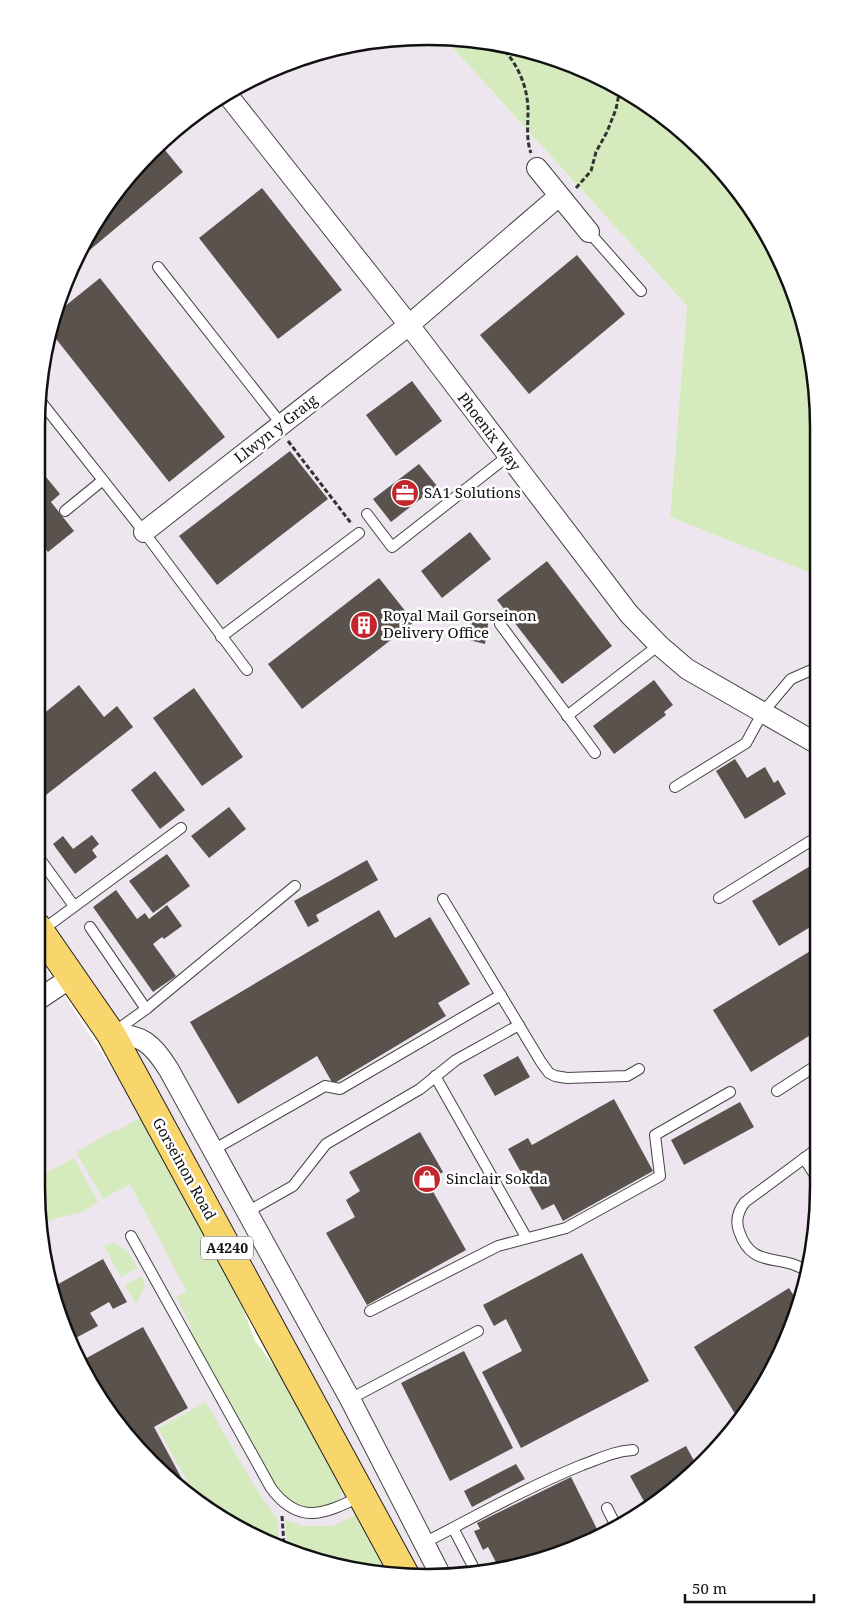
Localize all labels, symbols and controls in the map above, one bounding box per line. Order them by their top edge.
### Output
street label: Phoenix Way [454,388,526,475]
street label: Llwyn y Graig [230,390,321,467]
office icon: SA1 Solutions [390,478,420,508]
place label: SA1 Solutions [424,482,521,502]
place label: Royal Mail Gorseinon Delivery Office [383,605,537,642]
building icon: Royal Mail Gorseinon Delivery Office [349,610,379,640]
street label: Gorseinon Road [148,1114,221,1223]
shop icon: Sinclair Sokda [412,1164,442,1194]
place label: Sinclair Sokda [446,1168,548,1188]
road number: A4240 [201,1236,253,1260]
scale bar [685,1572,814,1604]
text: 50 m [692,1578,727,1598]

